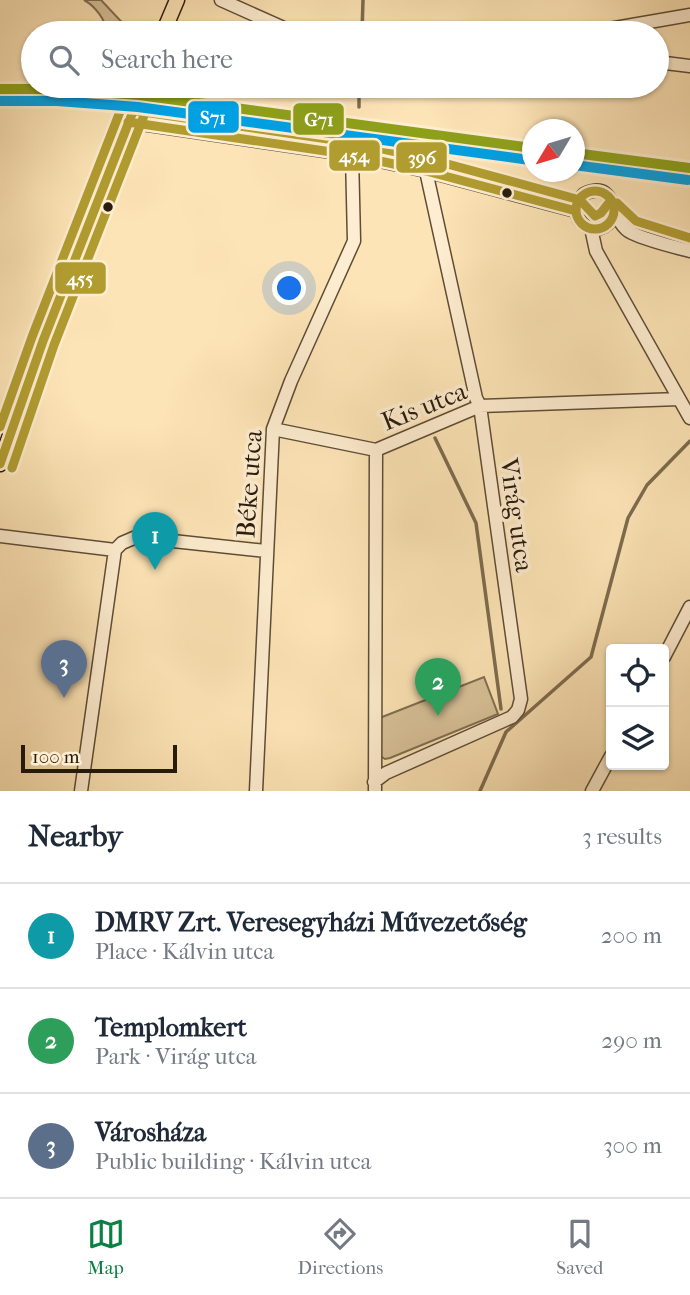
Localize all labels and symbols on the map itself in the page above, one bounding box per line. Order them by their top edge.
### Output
line badge: S71 [187,100,240,134]
line badge: G71 [292,102,345,136]
text: S71 [200,107,226,129]
text: G71 [304,109,334,131]
north arrow [522,119,585,182]
line badge: 454 [328,139,381,172]
line badge: 396 [395,141,448,174]
text: 454 [338,145,370,167]
text: 396 [408,147,437,169]
unlabelled marker [500,186,514,200]
unlabelled marker [101,200,115,214]
line badge: 455 [54,261,107,295]
text: 455 [65,268,94,290]
your location [272,271,306,305]
street label: Kis utca [377,375,472,438]
street label: Béke utca [230,428,269,539]
street label: Virág utca [493,455,540,575]
pin: 1 [132,512,178,570]
pin: 3 [41,640,87,698]
pin: 2 [415,658,461,716]
scale bar [21,742,177,774]

